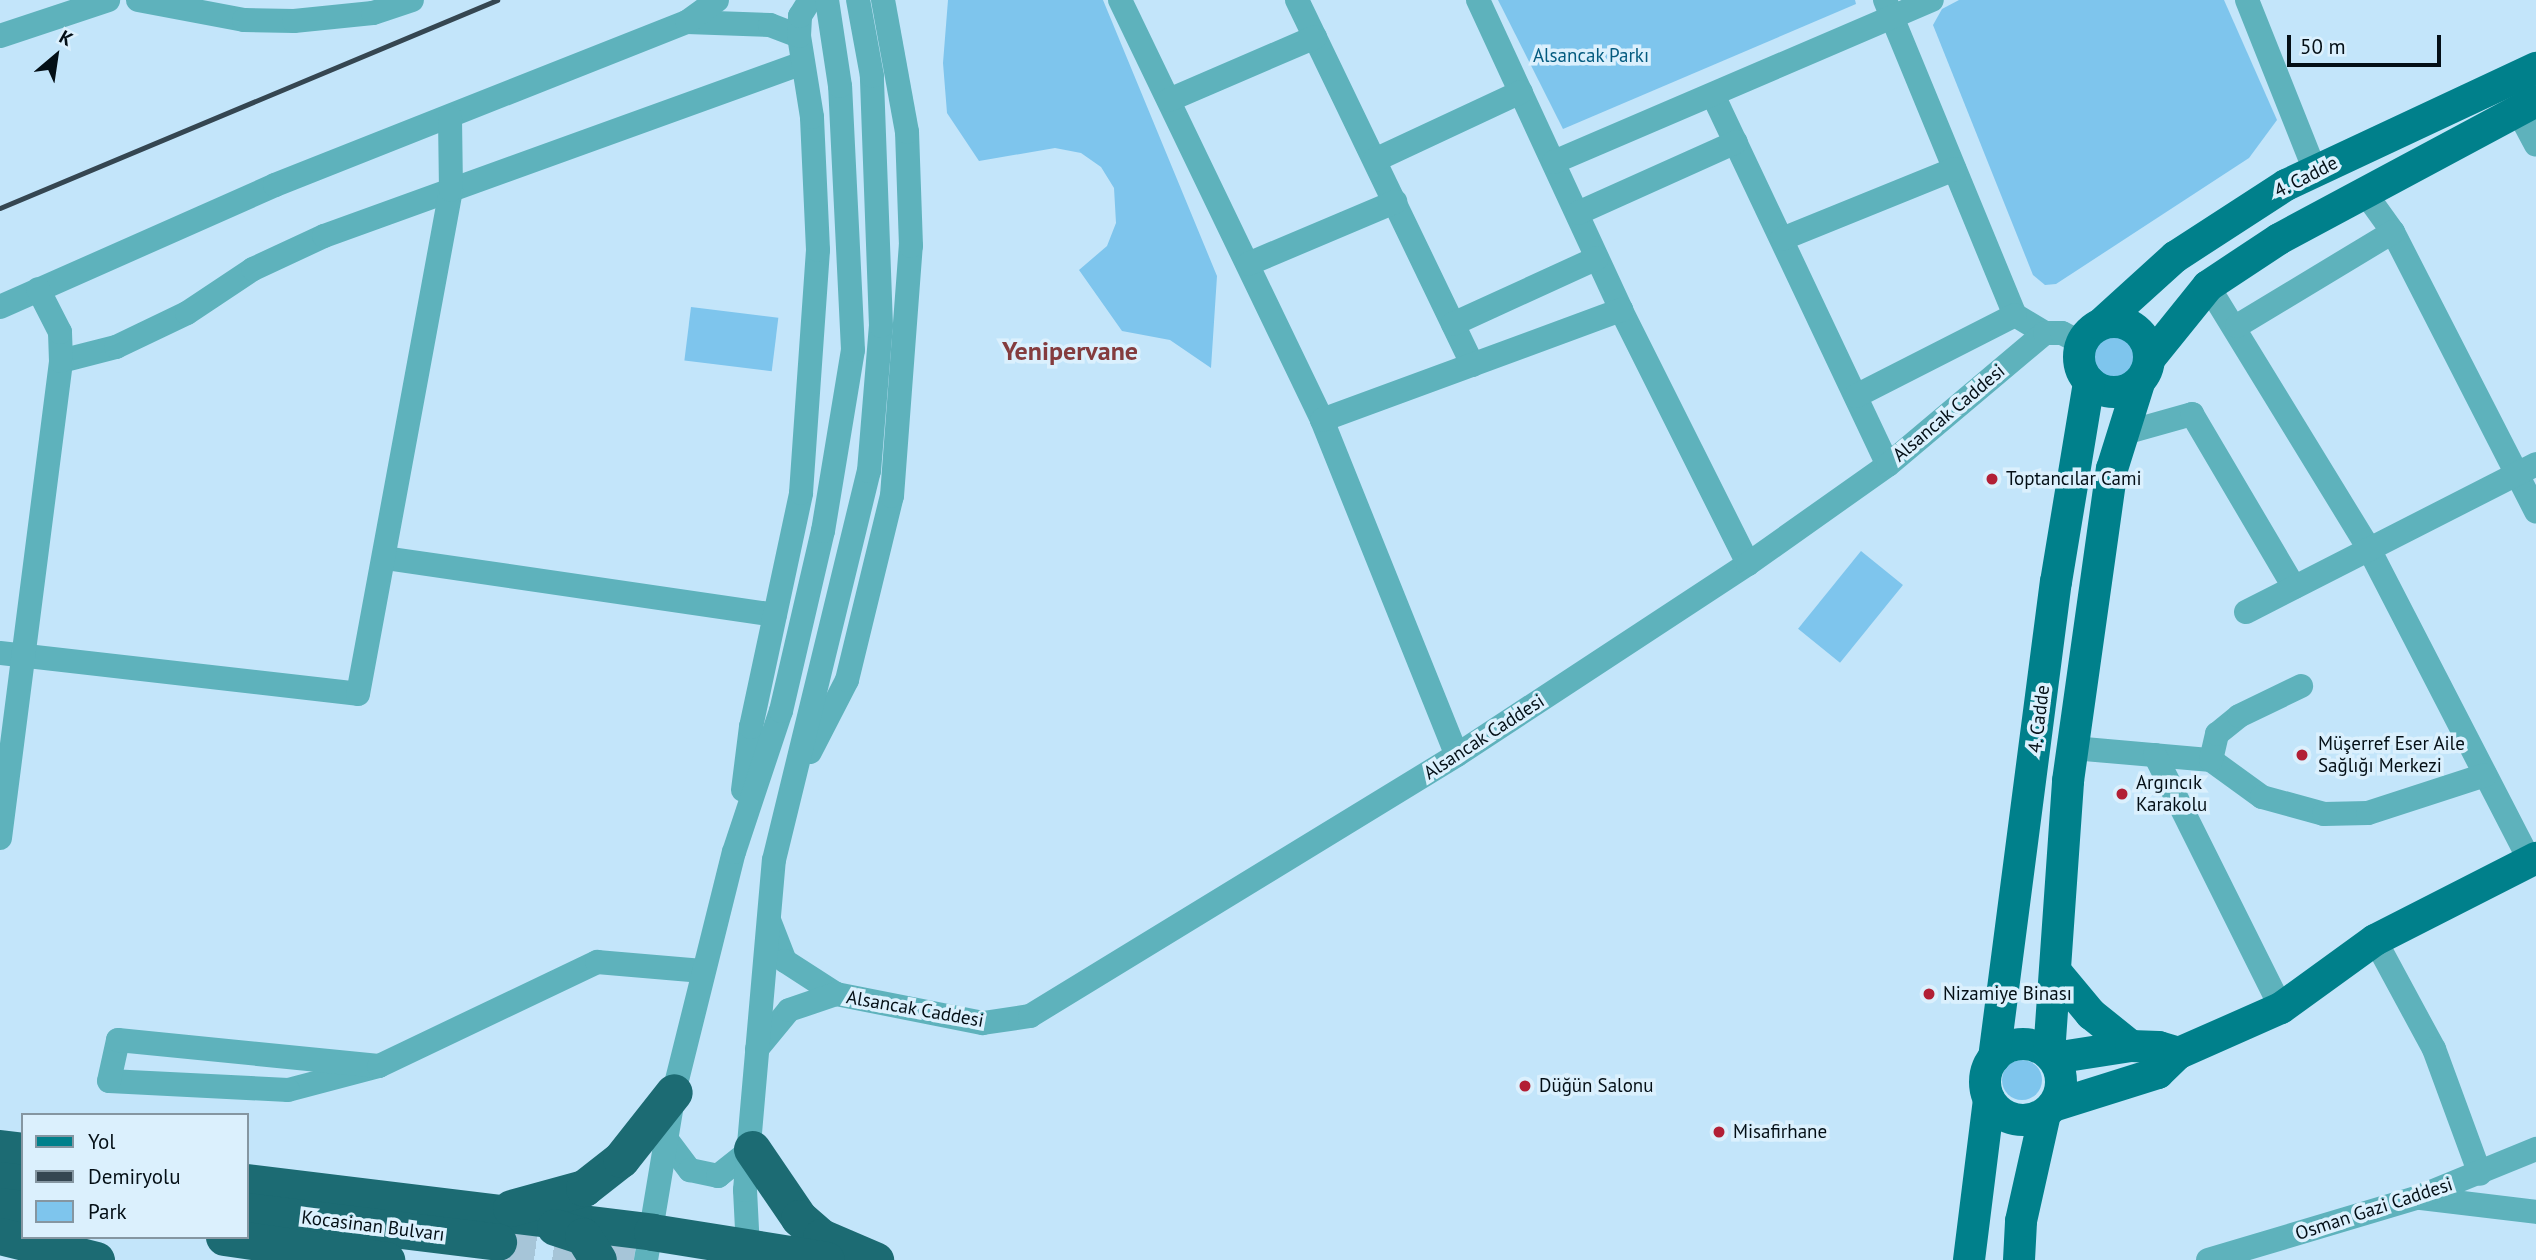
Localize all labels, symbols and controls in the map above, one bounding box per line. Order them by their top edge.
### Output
north arrow [21,21,91,91]
scale bar [2291,21,2445,65]
text: K [55,24,77,51]
text: 50 m [2300,33,2346,60]
park label: Alsancak Parkı [1533,45,1649,67]
street label: 4. Cadde [2270,151,2342,203]
district label: Yenipervane [1002,335,1138,367]
street label: Alsancak Caddesi [1888,359,2010,467]
place label: Toptancılar Cami [2006,468,2141,490]
marker: Toptancılar Cami [1984,471,2000,487]
street label: 4. Cadde [2023,683,2055,755]
street label: Alsancak Caddesi [1419,689,1549,785]
place label: Müşerref Eser Aile Sağlığı Merkezi [2318,733,2465,777]
marker: Müşerref Eser Aile Sağlığı Merkezi [2292,745,2312,765]
place label: Argıncık Karakolu [2136,772,2207,816]
marker: Argıncık Karakolu [2114,786,2130,802]
place label: Nizamiye Binası [1943,983,2072,1005]
street label: Alsancak Caddesi [844,986,986,1032]
marker: Nizamiye Binası [1921,986,1937,1002]
place label: Düğün Salonu [1539,1075,1653,1097]
marker: Düğün Salonu [1517,1078,1533,1094]
legend [21,1113,248,1239]
place label: Misafirhane [1733,1121,1827,1143]
marker: Misafirhane [1711,1124,1727,1140]
text: Yol [88,1128,115,1155]
text: Demiryolu [88,1163,180,1190]
street label: Osman Gazi Caddesi [2292,1173,2456,1245]
text: Park [88,1198,127,1225]
street label: Kocasinan Bulvarı [300,1206,446,1246]

